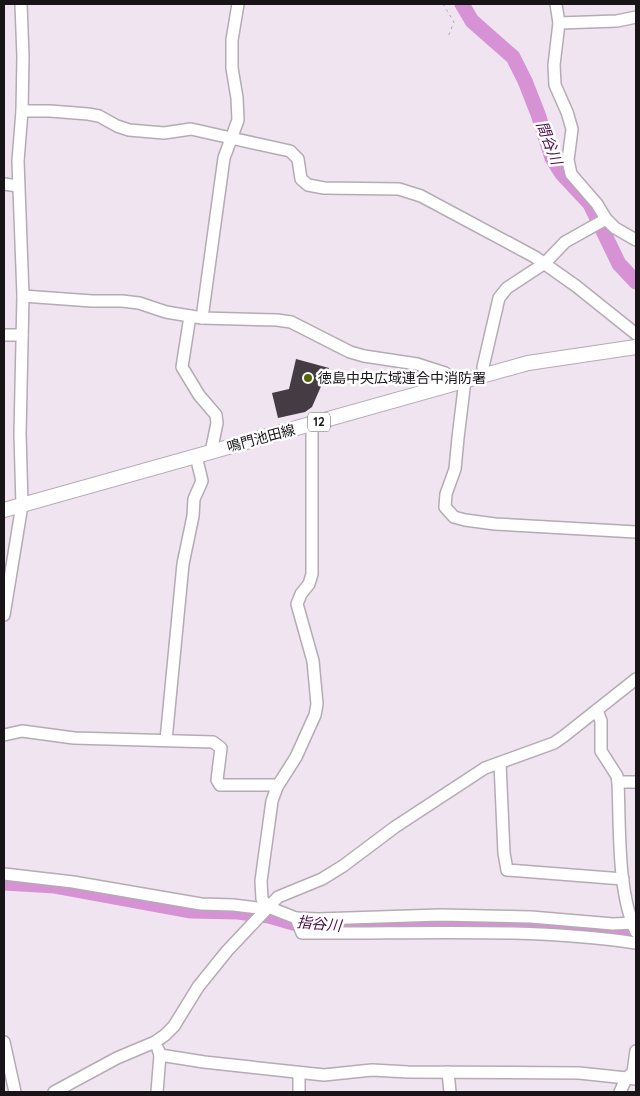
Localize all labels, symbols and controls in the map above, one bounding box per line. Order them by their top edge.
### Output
water label: 間谷川 [533,118,567,169]
place label: 徳島中央広域連合中消防署 [318,369,486,387]
marker: 徳島中央広域連合中消防署 [302,372,314,384]
road number: 12 [308,412,330,432]
street label: 鳴門池田線 [225,420,297,456]
water label: 指谷川 [296,912,344,935]

